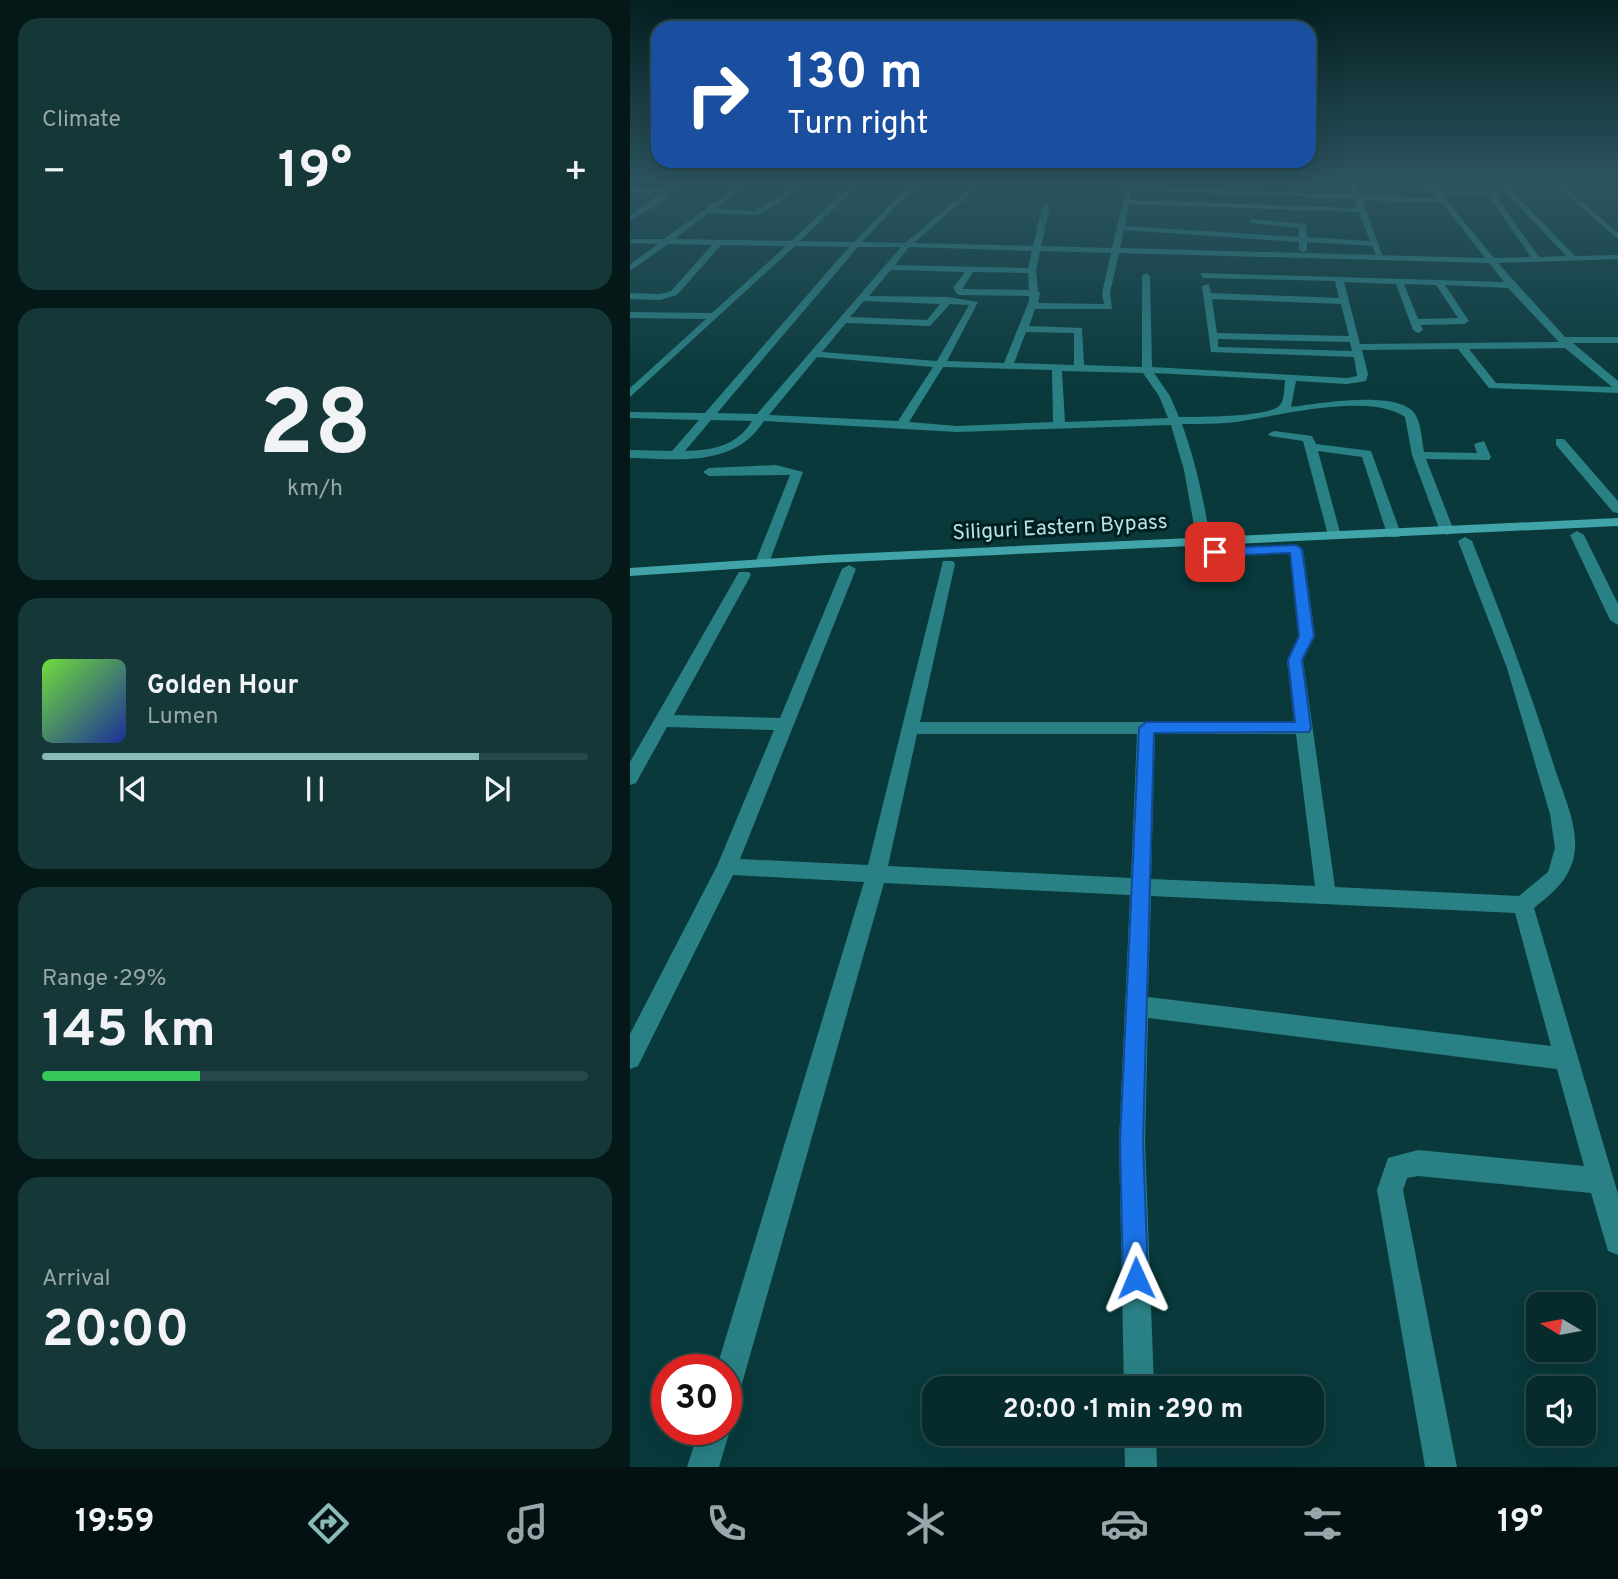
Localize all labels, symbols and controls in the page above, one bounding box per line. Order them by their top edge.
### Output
text: 130 m [787,44,923,106]
icon: right [672,49,763,140]
text: Turn right [787,105,929,145]
text: Climate [42,106,121,135]
text: 19° [278,140,352,206]
text: − [42,149,67,198]
text: + [563,149,588,198]
text: 28 [259,372,371,487]
text: km/h [287,475,343,504]
street label: Siliguri Eastern Bypass [952,509,1168,547]
pin [1185,522,1245,582]
icon: arrive [1196,533,1234,571]
text: Golden Hour [147,670,298,703]
text: Lumen [147,703,218,732]
icon: previous [114,770,152,808]
icon: pause [296,770,334,808]
icon: next [478,770,516,808]
text: Range · 29% [42,965,167,994]
text: 145 km [42,999,216,1065]
position arrow [1099,1241,1173,1315]
text: Arrival [42,1265,111,1294]
north arrow [1526,1292,1596,1362]
map controls [1526,1292,1596,1446]
text: 20:00 [42,1299,189,1365]
speed limit sign: 30 [651,1354,742,1445]
button: sound [1526,1376,1596,1446]
text: 20:00 · 1 min · 290 m [1003,1394,1243,1427]
icon: directions [304,1499,353,1548]
icon: music [503,1499,552,1548]
icon: phone [702,1499,751,1548]
icon: climate [901,1499,950,1548]
icon: car [1100,1499,1149,1548]
icon: filters [1298,1499,1347,1548]
text: 19:59 [75,1503,154,1543]
text: 19° [1497,1503,1543,1543]

